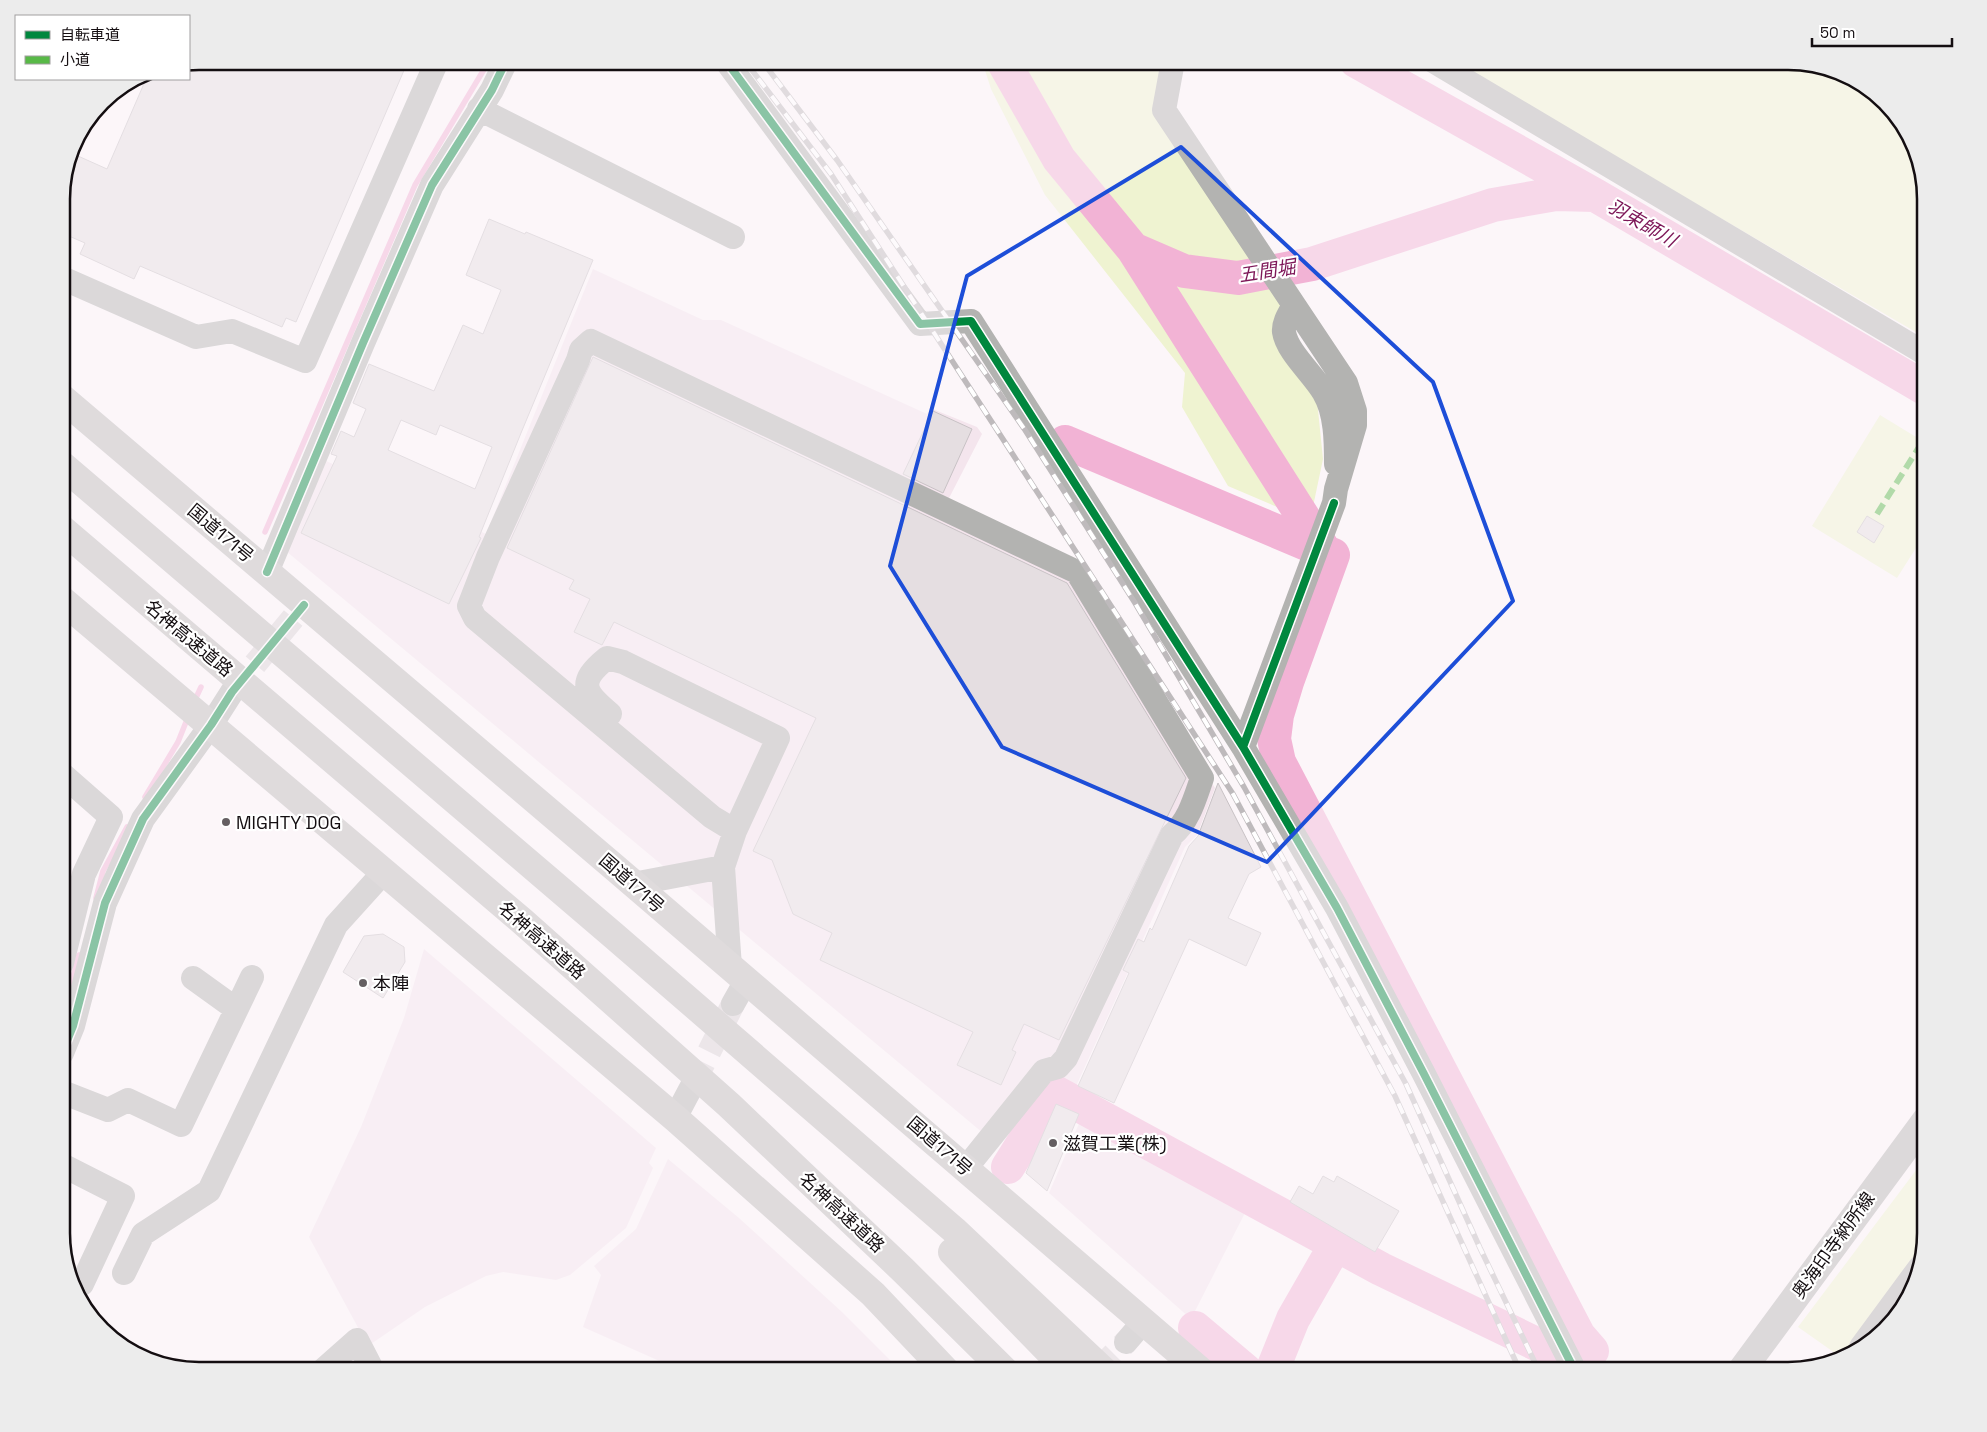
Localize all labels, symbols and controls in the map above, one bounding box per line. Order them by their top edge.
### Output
legend [15,15,190,80]
scale bar [1812,15,1952,47]
text: 50 m [1820,23,1855,42]
text: 自転車道 [60,25,120,44]
text: 小道 [60,50,90,69]
water label: 羽束師川 [1603,193,1683,254]
water label: 五間堀 [1237,254,1300,288]
street label: 国道171号 [183,499,259,567]
street label: 名神高速道路 [140,594,238,682]
place label: MIGHTY DOG [236,811,341,834]
marker: MIGHTY DOG [220,816,232,828]
street label: 国道171号 [595,848,669,918]
street label: 名神高速道路 [494,896,590,984]
place label: 本陣 [373,972,409,995]
marker: 本陣 [357,977,369,989]
street label: 国道171号 [903,1111,977,1181]
place label: 滋賀工業(株) [1063,1132,1167,1155]
marker: 滋賀工業(株) [1047,1137,1059,1149]
street label: 名神高速道路 [795,1167,889,1257]
street label: 奥海印寺納所線 [1787,1187,1879,1303]

